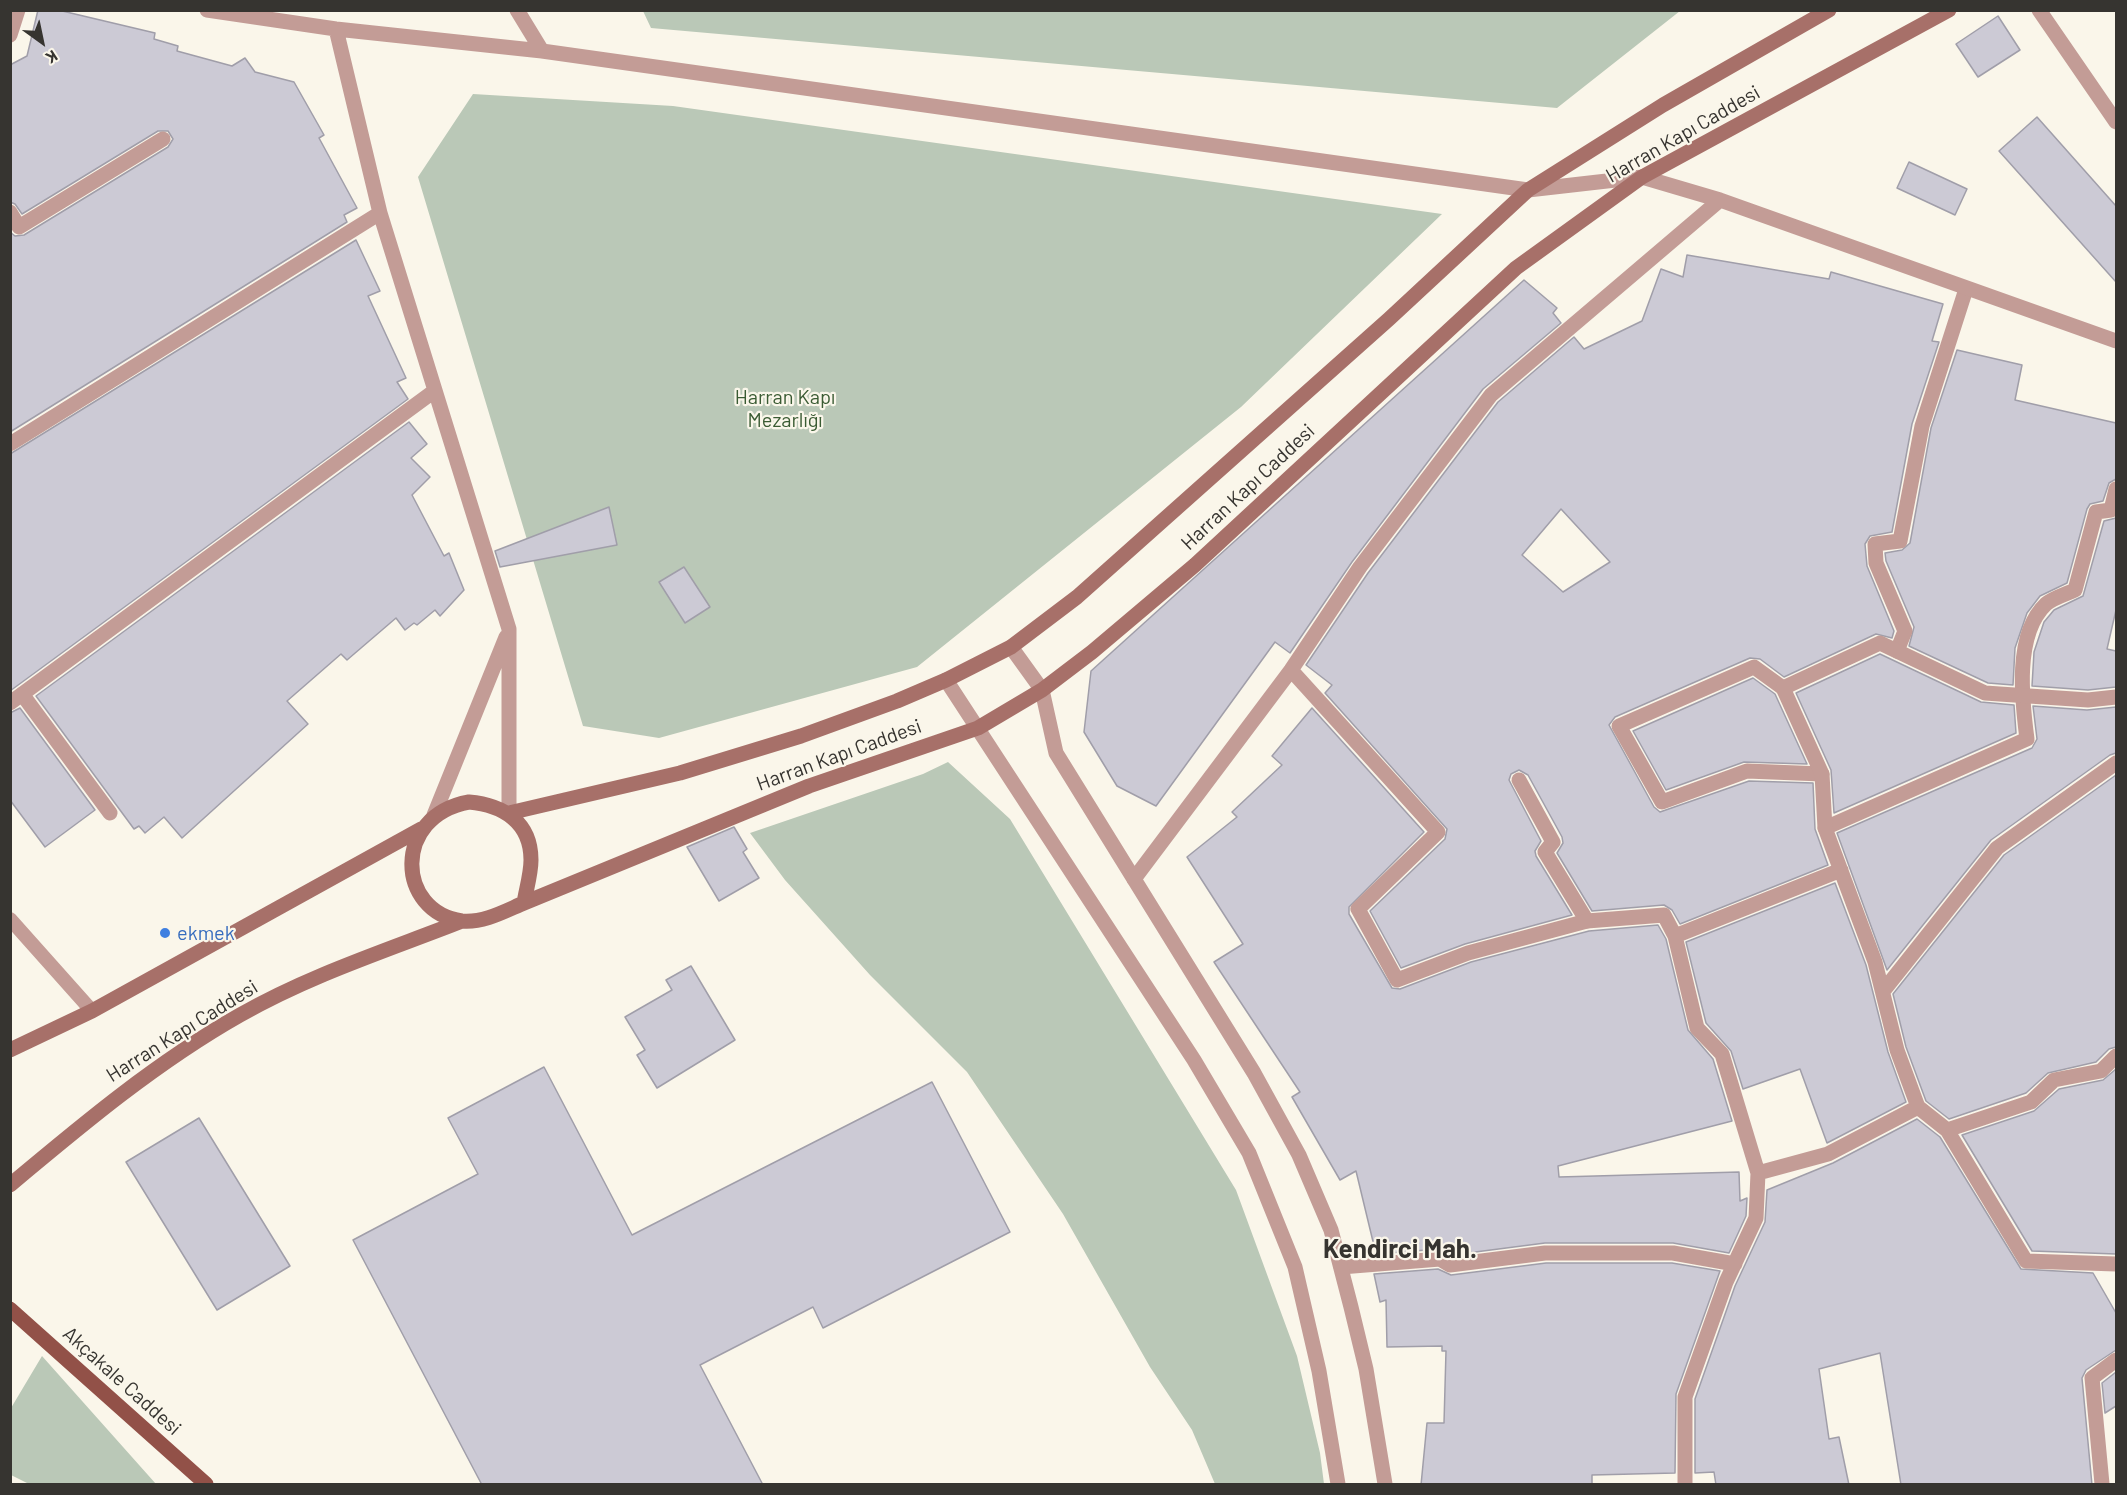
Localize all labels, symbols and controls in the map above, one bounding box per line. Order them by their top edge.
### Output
north arrow [12,12,72,72]
text: K [43,47,61,68]
street label: Harran Kapı Caddesi [1602,80,1764,188]
park label: Harran Kapı Mezarlığı [735,385,835,432]
street label: Harran Kapı Caddesi [1176,419,1320,555]
street label: Harran Kapı Caddesi [753,714,925,796]
place label: ekmek [177,921,235,945]
marker: ekmek [158,926,172,940]
street label: Harran Kapı Caddesi [102,975,262,1087]
district label: Kendirci Mah. [1323,1233,1477,1265]
street label: Akçakale Caddesi [58,1322,186,1440]

